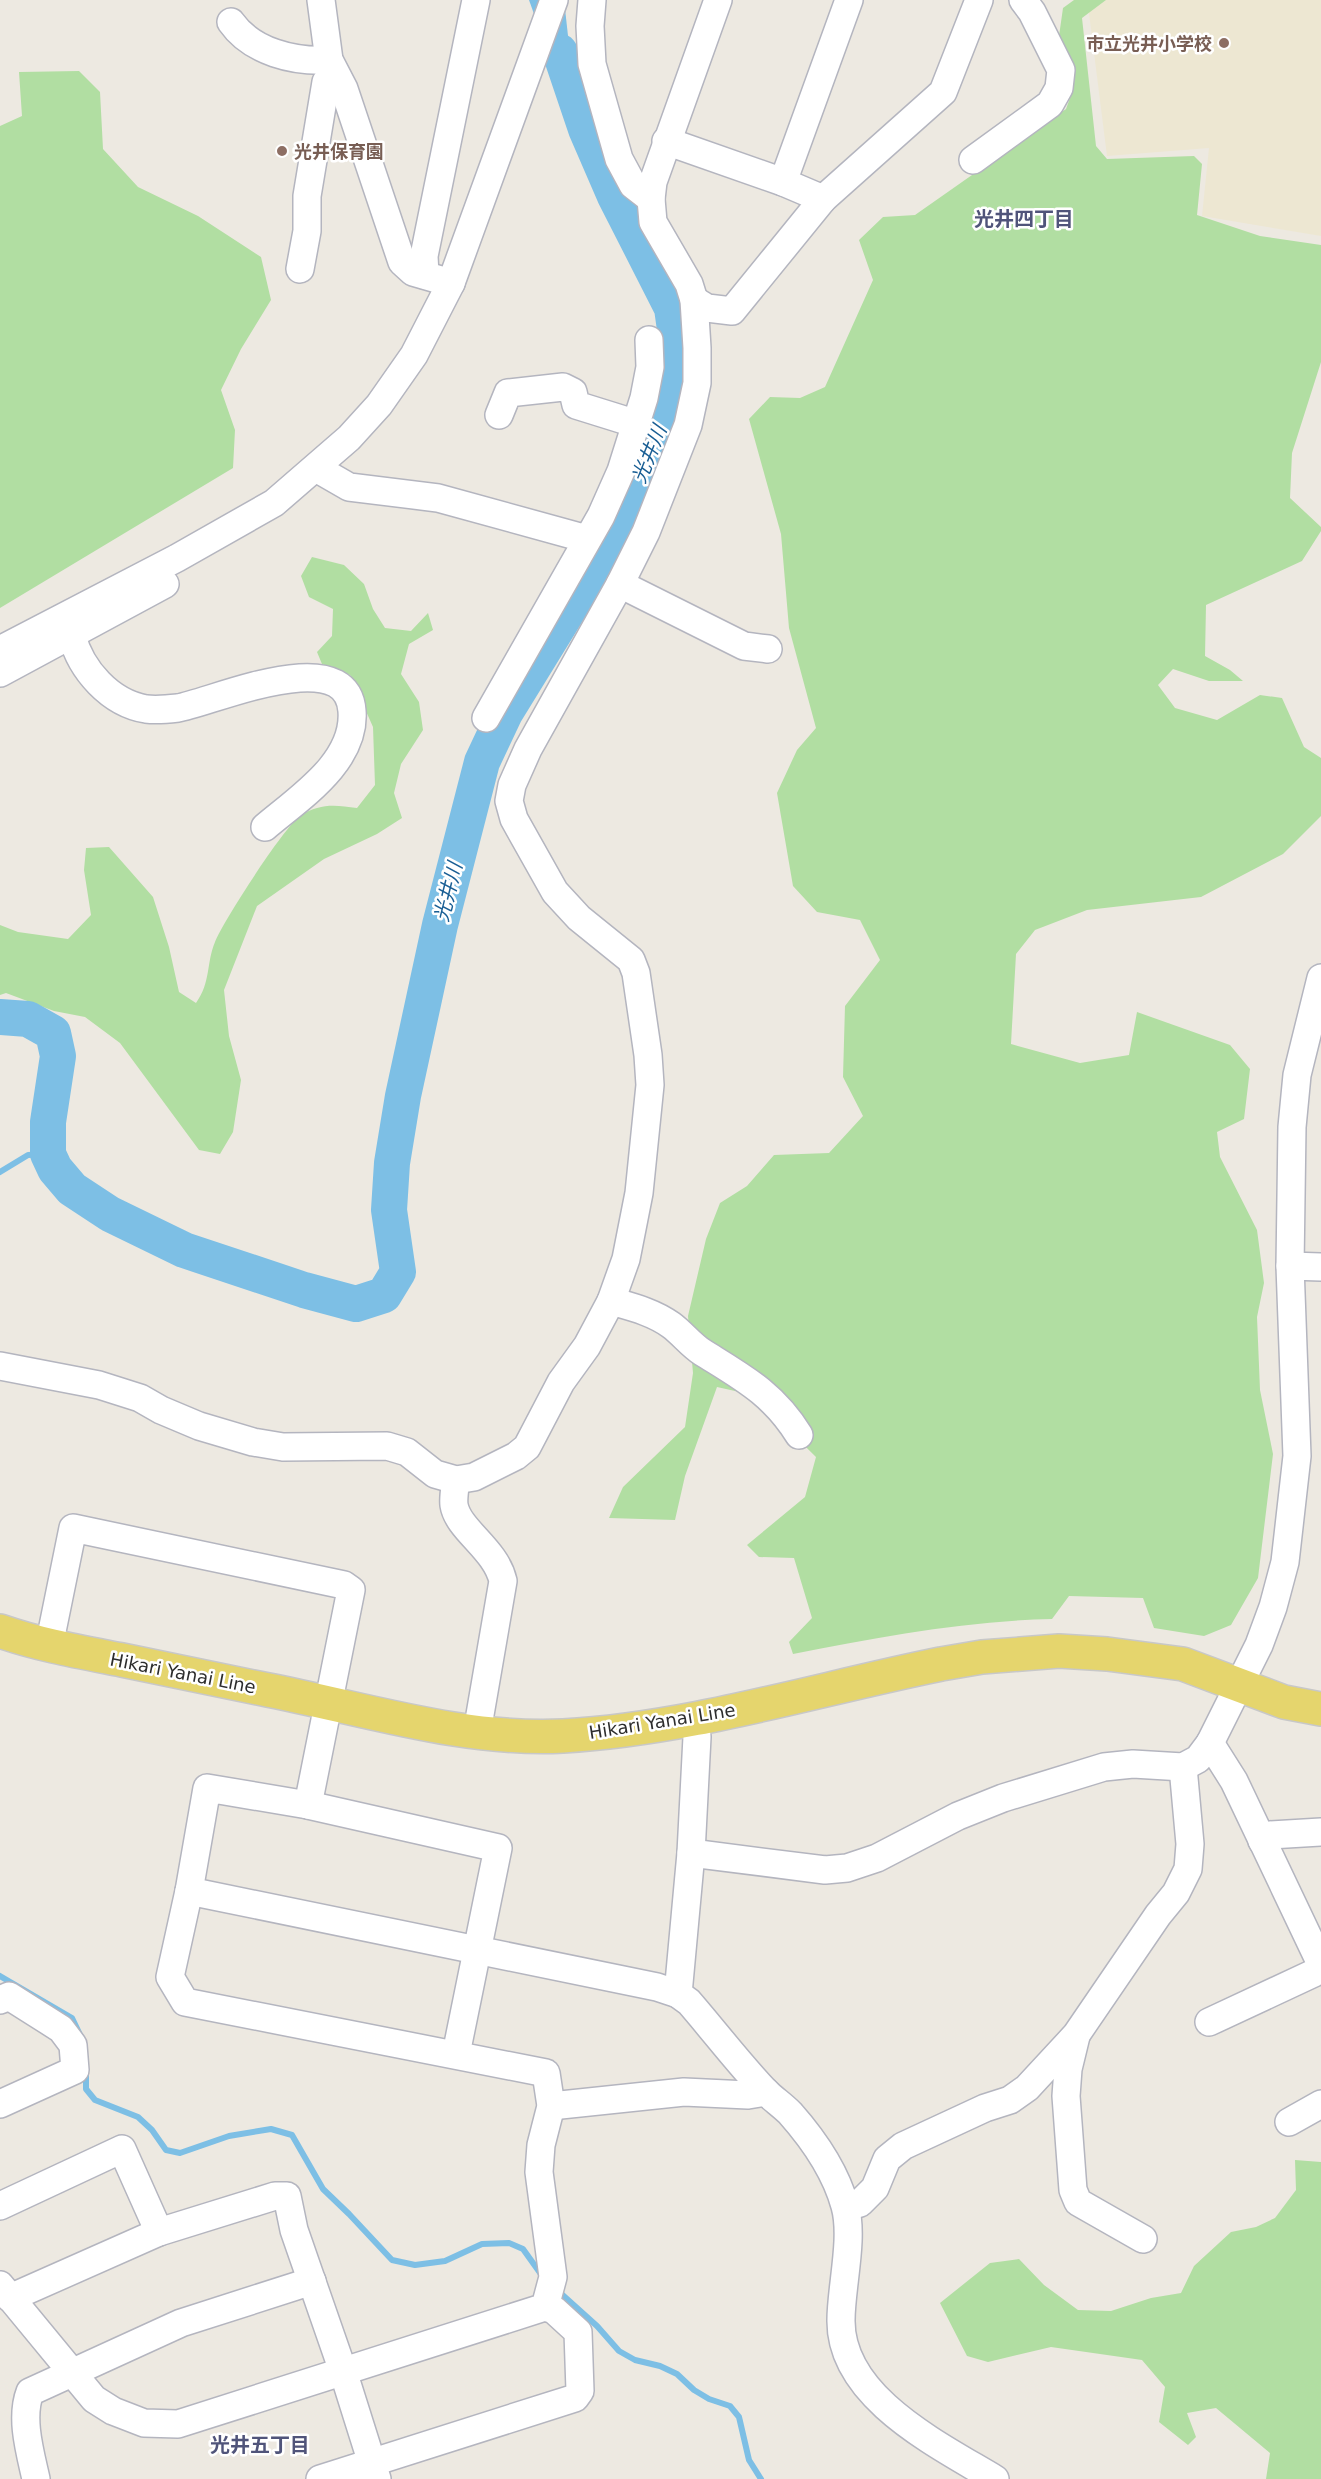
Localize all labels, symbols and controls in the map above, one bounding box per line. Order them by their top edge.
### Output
place label: 市立光井小学校 [1086,33,1212,54]
marker: 市立光井小学校 [1217,36,1231,50]
place label: 光井保育園 [294,141,384,162]
marker: 光井保育園 [275,144,289,158]
district label: 光井四丁目 [974,207,1074,231]
water label: 光井川 [627,420,672,486]
water label: 光井川 [429,858,467,924]
street label: Hikari Yanai Line [108,1649,258,1697]
street label: Hikari Yanai Line [587,1699,737,1743]
district label: 光井五丁目 [210,2433,310,2457]

